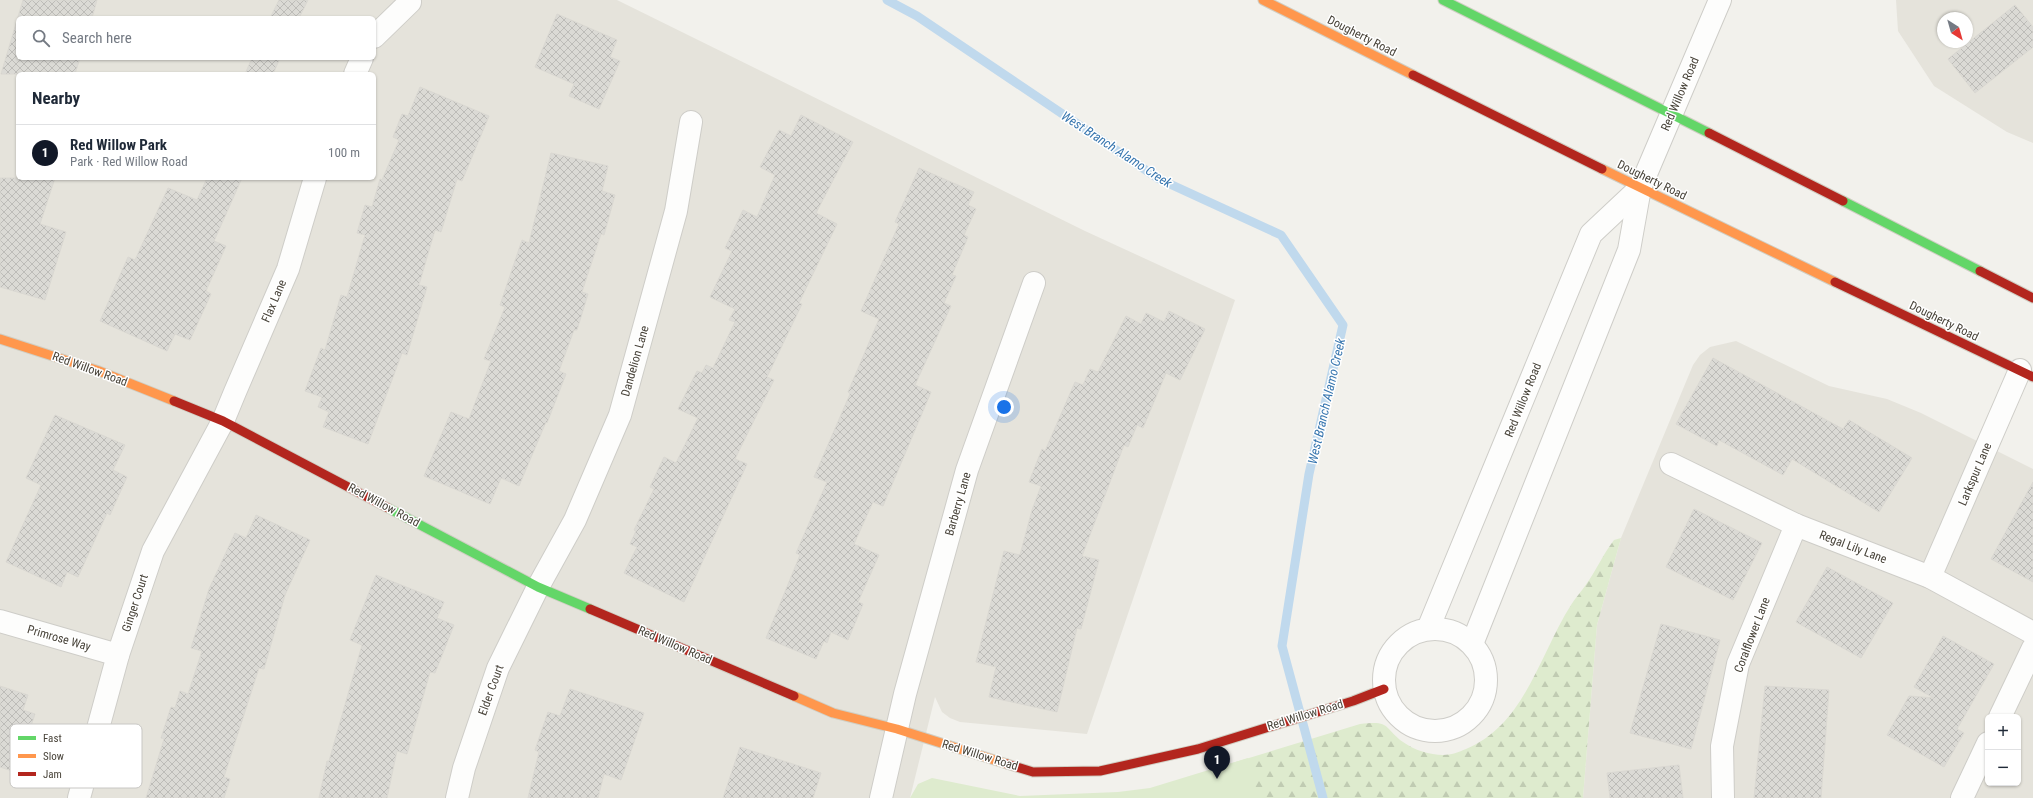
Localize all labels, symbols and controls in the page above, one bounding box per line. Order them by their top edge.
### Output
north arrow [1937,12,1973,48]
street label: Dougherty Road [1325,13,1399,59]
search box [16,16,376,60]
icon: search [30,27,52,49]
text: Search here [62,29,132,47]
street label: Red Willow Road [1658,55,1702,133]
text: Nearby [32,88,80,108]
water label: West Branch Alamo Creek [1059,108,1175,191]
text: Red Willow Park [70,136,167,154]
text: 1 [42,145,48,160]
text: 100 m [328,145,360,160]
text: Park · Red Willow Road [70,154,188,169]
street label: Dougherty Road [1615,157,1689,203]
street label: Flax Lane [259,277,289,325]
street label: Dougherty Road [1907,298,1981,344]
street label: Dandelion Lane [618,324,652,398]
water label: West Branch Alamo Creek [1305,336,1348,465]
street label: Red Willow Road [51,349,129,389]
street label: Red Willow Road [1502,361,1544,439]
your location [994,397,1014,417]
street label: Larkspur Lane [1955,440,1995,508]
street label: Barberry Lane [942,470,974,537]
street label: Red Willow Road [346,480,422,530]
street label: Regal Lily Lane [1817,528,1889,566]
street label: Ginger Court [119,572,151,634]
street label: Coralflower Lane [1731,595,1773,675]
street label: Primrose Way [26,622,92,654]
street label: Red Willow Road [636,623,714,667]
street label: Elder Court [475,662,507,717]
street label: Red Willow Road [1265,697,1345,733]
map controls [1985,714,2021,786]
button: + [1985,714,2021,750]
legend [10,724,142,788]
text: Fast [43,732,62,745]
street label: Red Willow Road [940,737,1020,773]
pin: 1 [1204,746,1230,779]
text: Slow [43,750,64,763]
button: − [1985,750,2021,786]
text: Jam [43,768,62,781]

